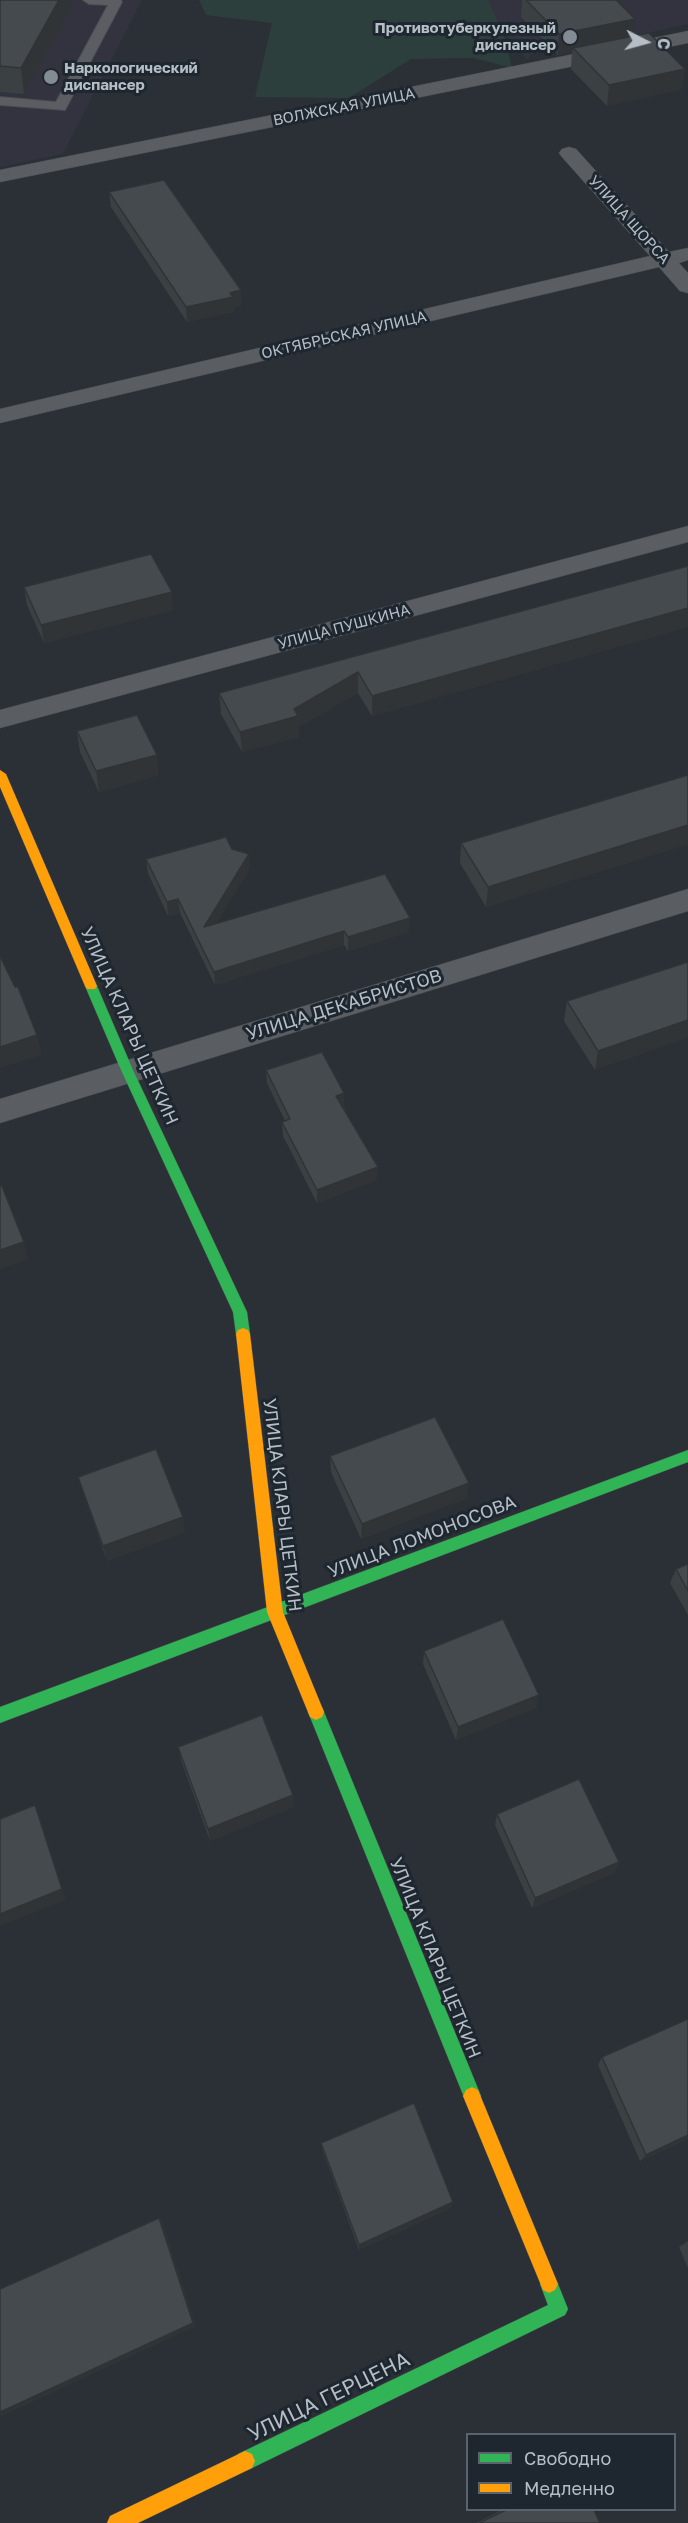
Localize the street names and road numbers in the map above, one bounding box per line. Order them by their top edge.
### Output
street label: ВОЛЖСКАЯ УЛИЦА [272,84,416,130]
street label: УЛИЦА ЩОРСА [585,172,673,268]
street label: ОКТЯБРЬСКАЯ УЛИЦА [260,307,428,363]
street label: УЛИЦА ПУШКИНА [276,601,412,653]
street label: УЛИЦА КЛАРЫ ЦЕТКИН [75,924,183,1128]
street label: УЛИЦА ДЕКАБРИСТОВ [244,965,444,1045]
street label: УЛИЦА КЛАРЫ ЦЕТКИН [258,1397,306,1613]
street label: УЛИЦА ЛОМОНОСОВА [325,1491,519,1583]
street label: УЛИЦА КЛАРЫ ЦЕТКИН [385,1854,485,2062]
street label: УЛИЦА ГЕРЦЕНА [244,2347,414,2447]

